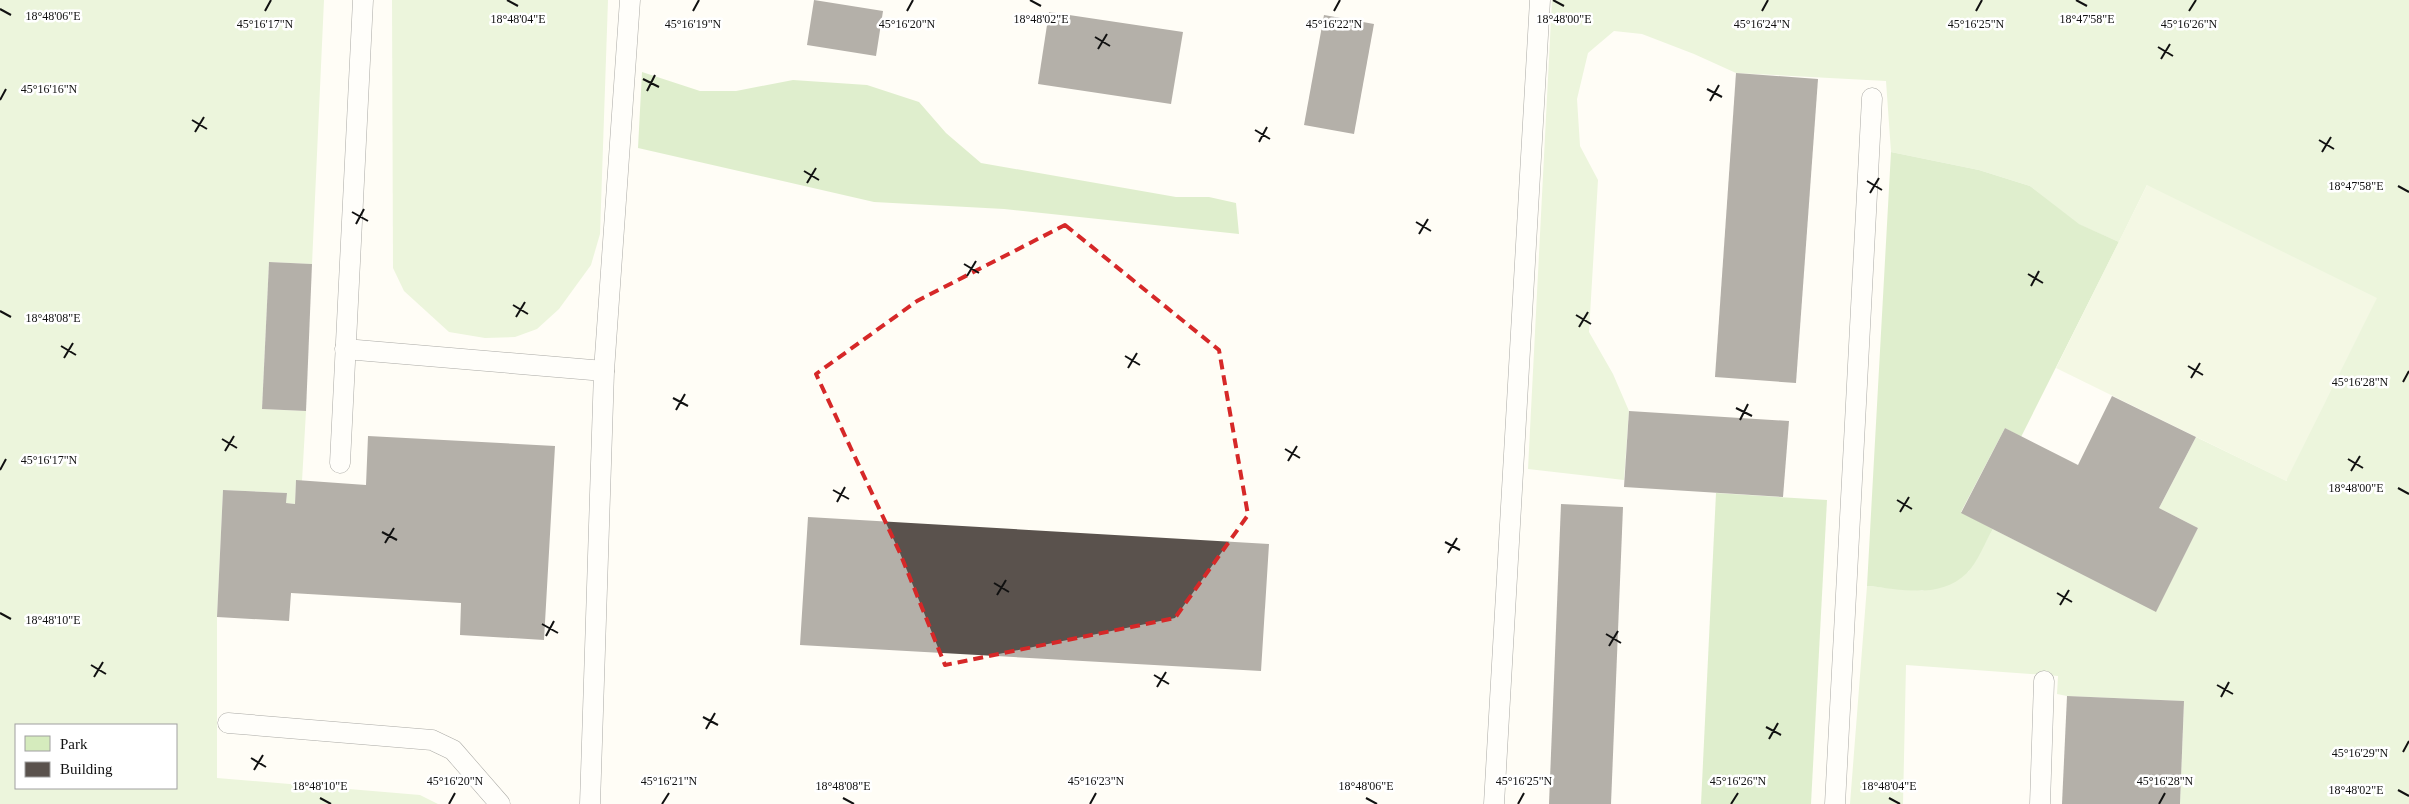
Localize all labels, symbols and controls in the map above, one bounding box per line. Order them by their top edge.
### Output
text: 18°48'06"E [25,9,81,23]
text: 18°48'04"E [490,12,546,26]
text: 18°48'02"E [1013,12,1069,26]
text: 18°48'00"E [1536,12,1592,26]
text: 18°47'58"E [2059,12,2115,26]
text: 45°16'17"N [237,17,294,31]
text: 45°16'19"N [665,17,722,31]
text: 45°16'20"N [879,17,936,31]
text: 45°16'22"N [1306,17,1363,31]
text: 45°16'24"N [1734,17,1791,31]
text: 45°16'25"N [1948,17,2005,31]
text: 45°16'26"N [2161,17,2218,31]
text: 45°16'16"N [21,82,78,96]
text: 18°47'58"E [2328,179,2384,193]
text: 18°48'08"E [25,311,81,325]
text: 45°16'28"N [2332,375,2389,389]
text: 45°16'17"N [21,453,78,467]
text: 18°48'00"E [2328,481,2384,495]
text: 18°48'10"E [25,613,81,627]
legend [15,724,178,789]
text: Park [60,736,88,752]
text: 45°16'29"N [2332,746,2389,760]
text: Building [60,761,113,777]
text: 45°16'20"N [427,774,484,788]
text: 45°16'21"N [641,774,698,788]
text: 45°16'23"N [1068,774,1125,788]
text: 45°16'25"N [1496,774,1553,788]
text: 45°16'26"N [1710,774,1767,788]
text: 45°16'28"N [2137,774,2194,788]
text: 18°48'10"E [292,779,348,793]
text: 18°48'08"E [815,779,871,793]
text: 18°48'06"E [1338,779,1394,793]
text: 18°48'04"E [1861,779,1917,793]
text: 18°48'02"E [2328,783,2384,797]

